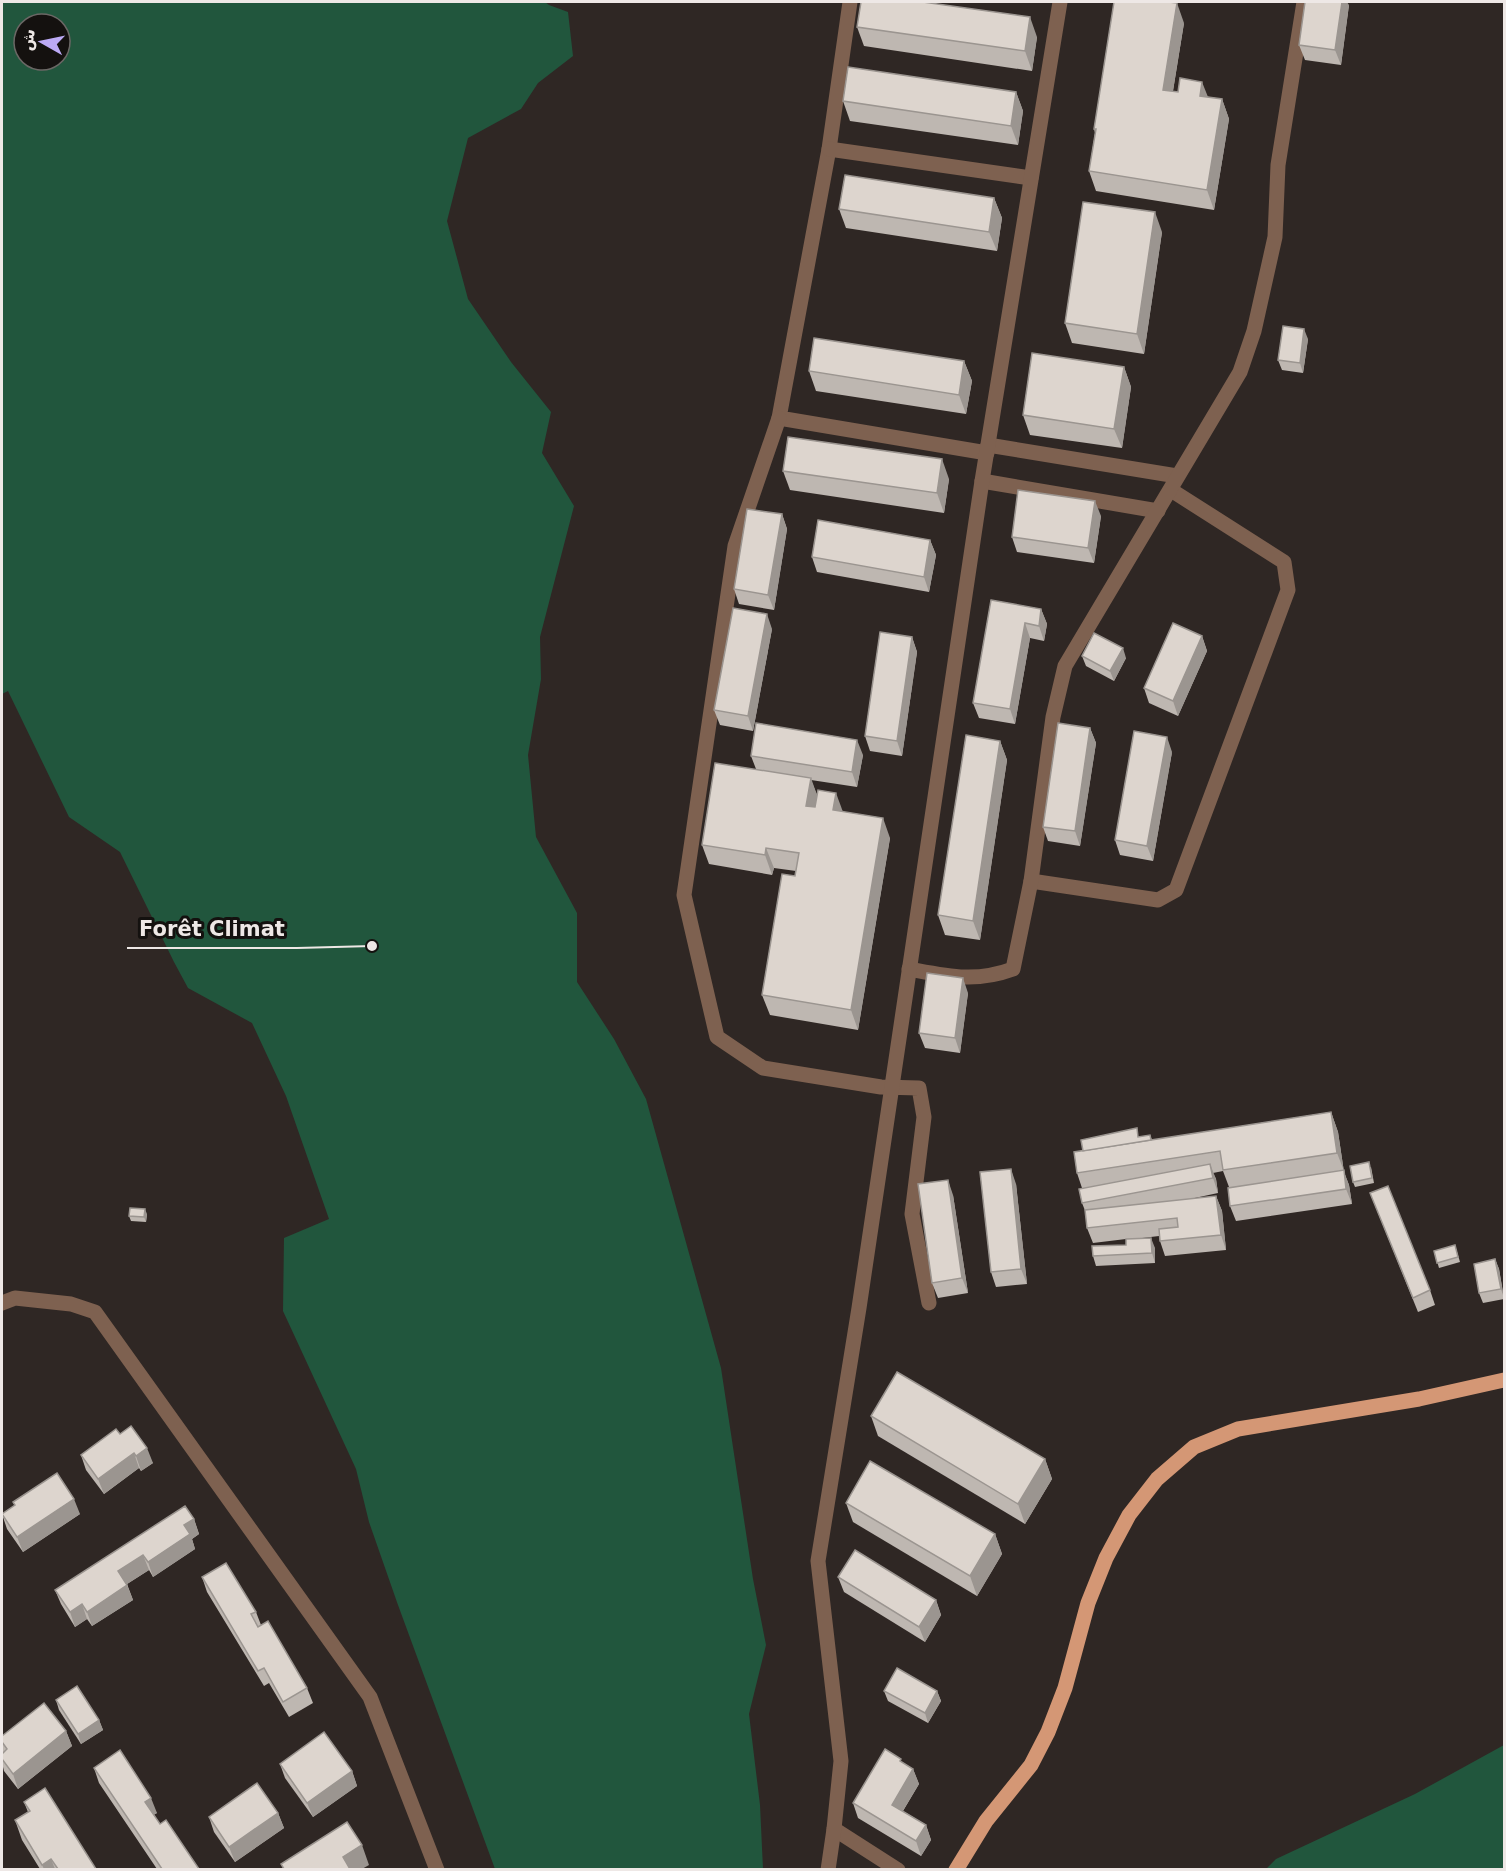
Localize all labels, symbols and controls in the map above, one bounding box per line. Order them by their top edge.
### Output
north arrow [12,12,72,72]
text: ش [17,27,39,52]
callout: Forêt Climat [127,909,297,948]
text: Forêt Climat [139,917,285,941]

